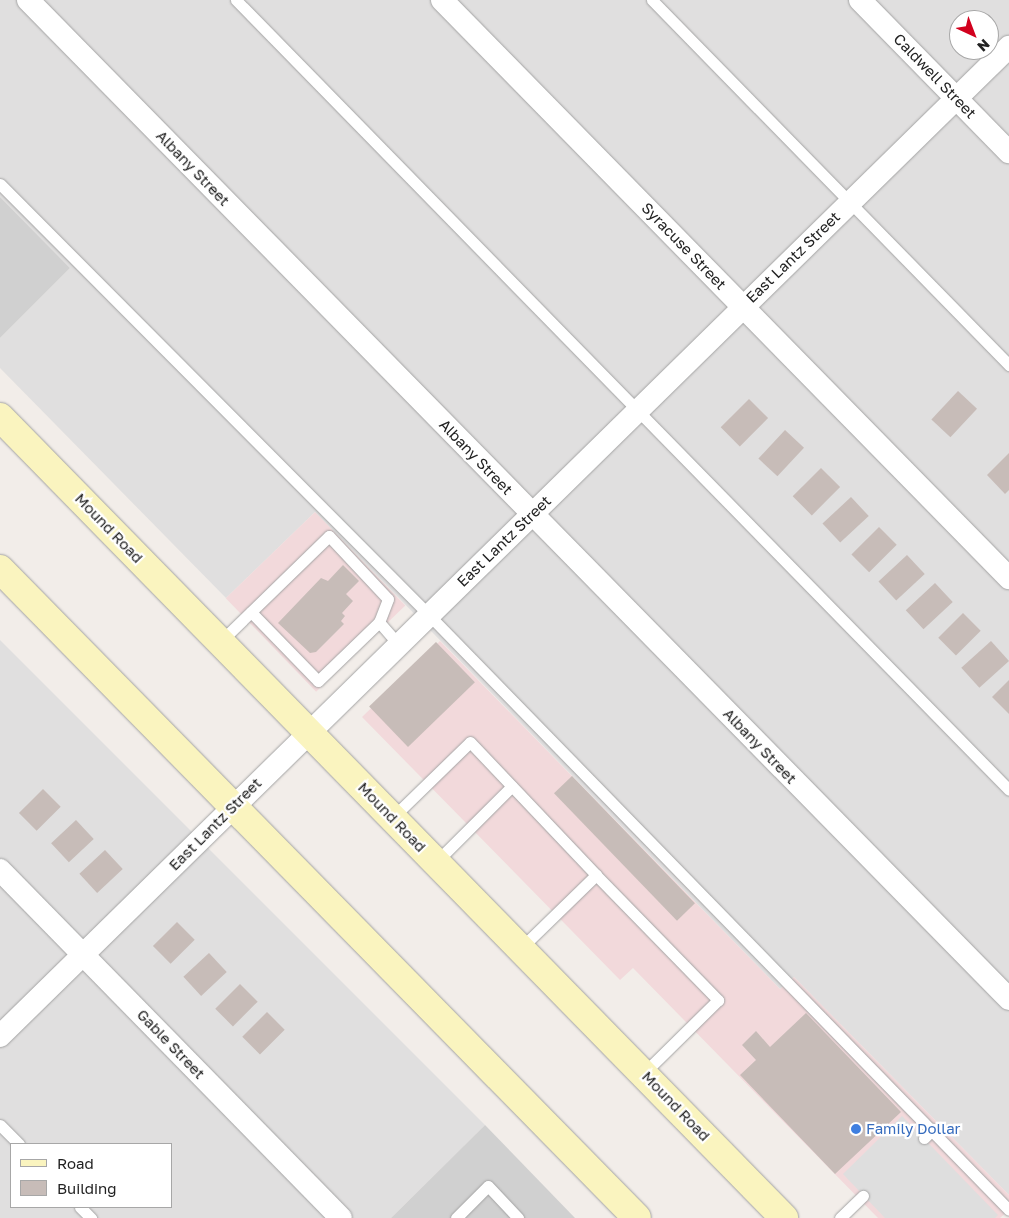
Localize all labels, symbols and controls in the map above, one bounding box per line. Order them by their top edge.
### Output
north arrow [949,10,999,60]
street label: Caldwell Street [890,30,980,122]
text: N [974,36,994,55]
street label: Albany Street [153,127,233,209]
street label: Syracuse Street [638,199,730,293]
street label: East Lantz Street [742,208,844,306]
street label: Albany Street [436,416,516,498]
street label: Mound Road [71,489,147,567]
street label: East Lantz Street [453,492,555,590]
street label: Albany Street [720,705,800,787]
street label: East Lantz Street [165,774,265,874]
street label: Mound Road [354,778,430,856]
street label: Gable Street [133,1005,209,1083]
street label: Mound Road [638,1067,714,1145]
place label: Family Dollar [866,1120,960,1138]
marker: Family Dollar [850,1123,862,1135]
legend [10,1143,172,1208]
text: Road [57,1154,94,1172]
text: Building [57,1179,117,1197]

